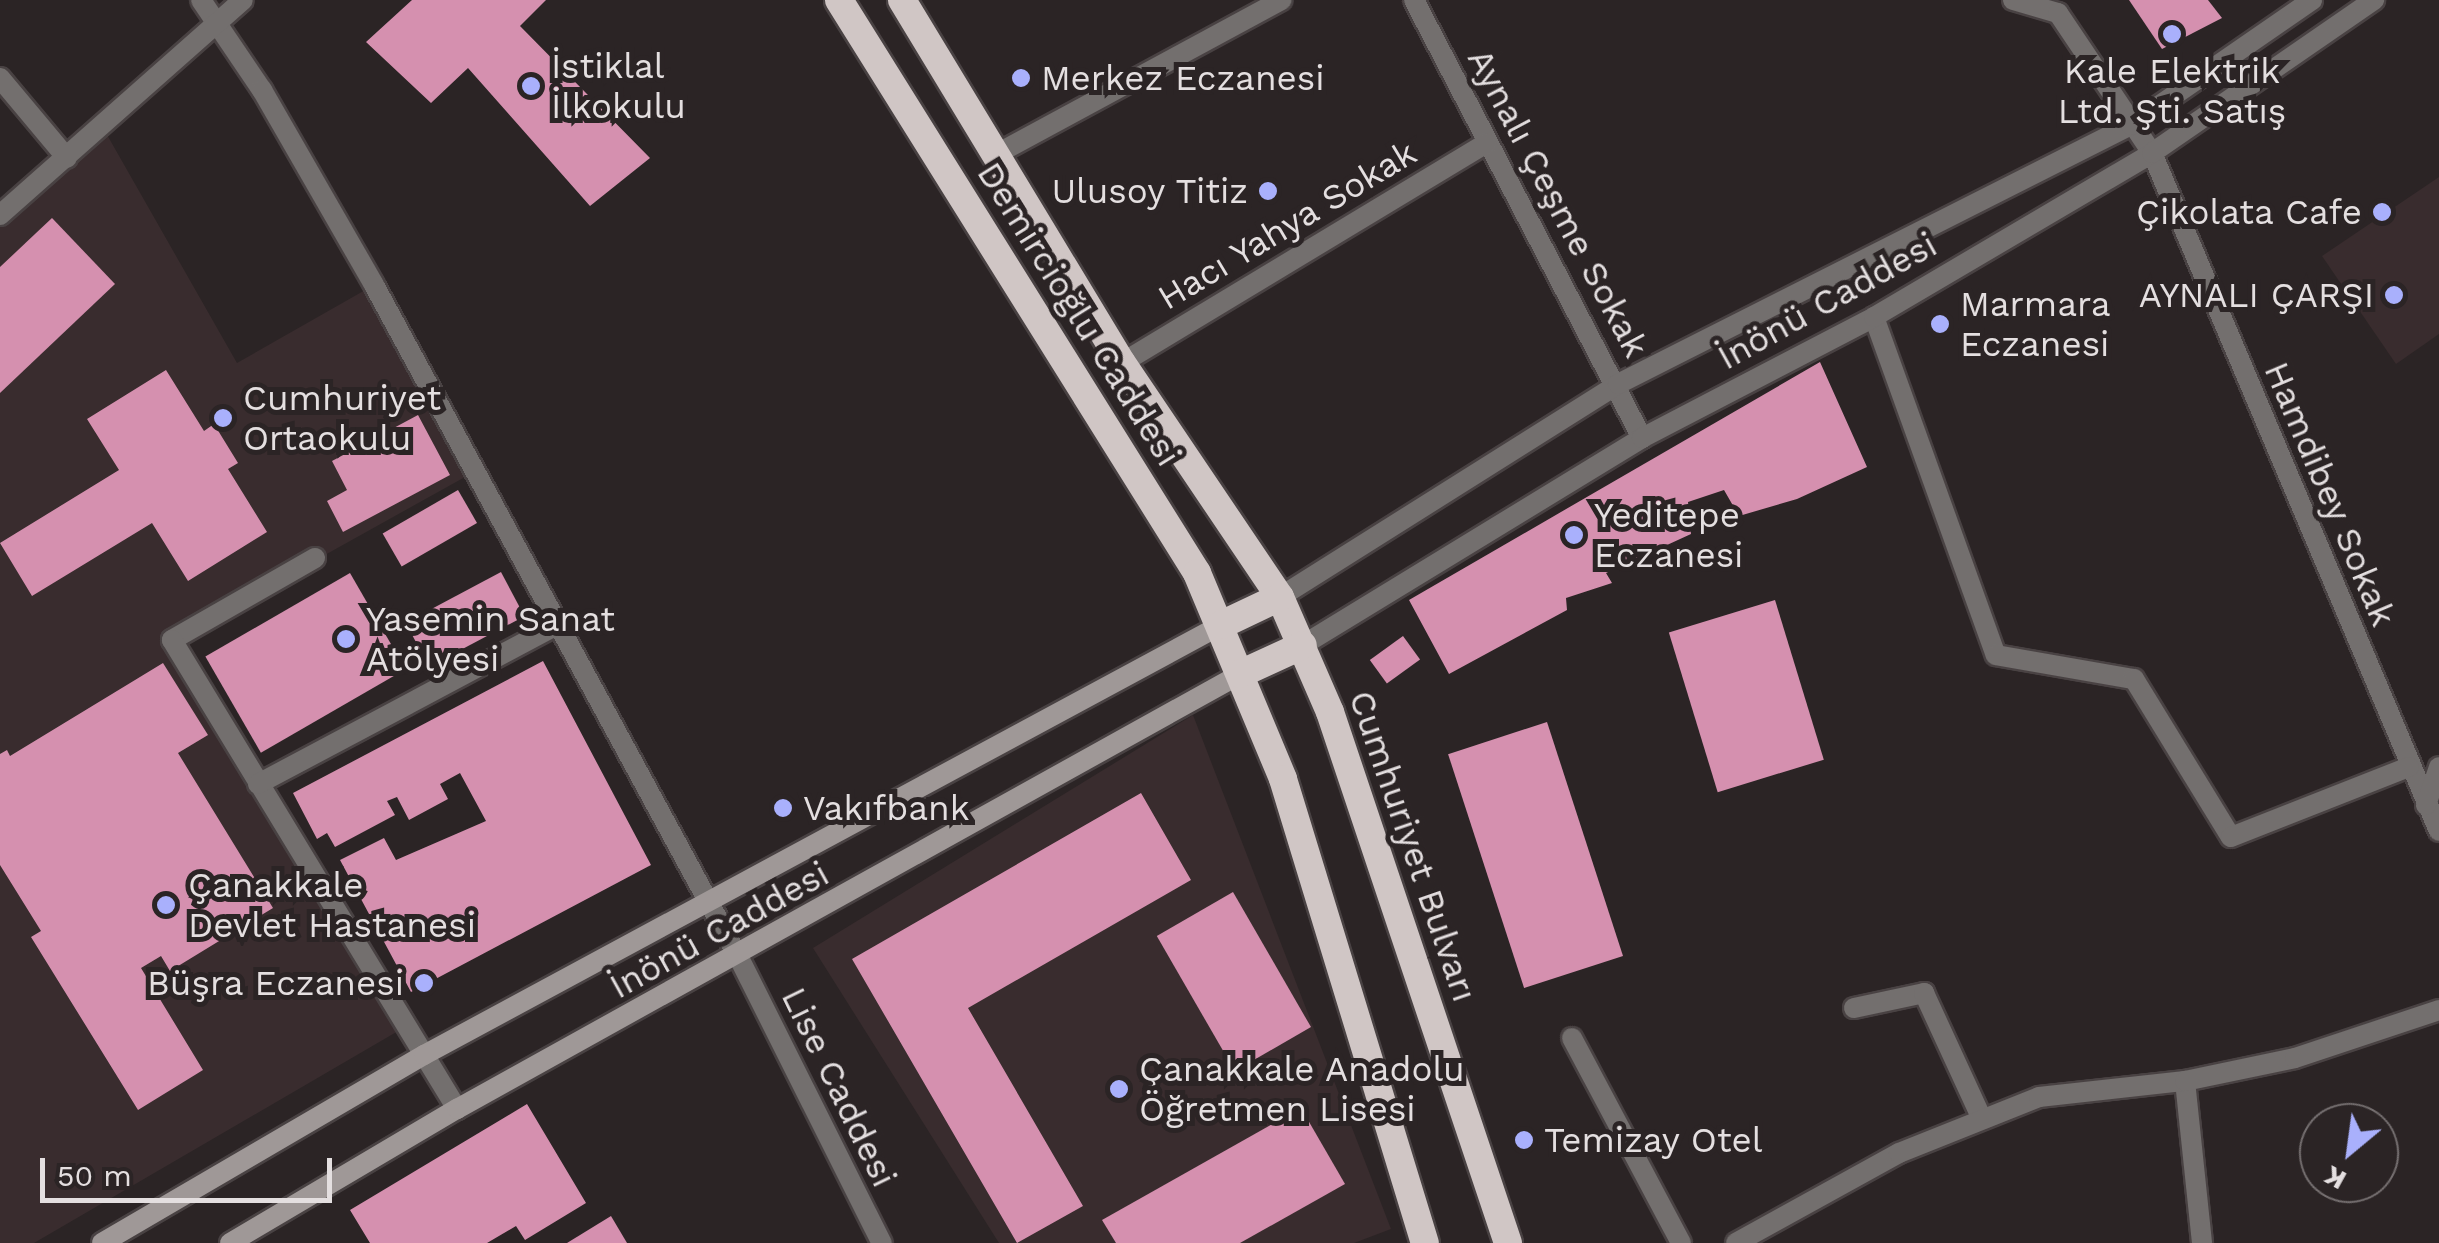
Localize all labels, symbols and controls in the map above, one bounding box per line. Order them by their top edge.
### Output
marker: Kale Elektrik Ltd. Şti. Satış [2161,23,2183,45]
street label: Aynalı Çeşme Sokak [1459,41,1657,365]
place label: İstiklal İlkokulu [551,45,686,127]
place label: Kale Elektrik Ltd. Şti. Satış [2058,50,2286,132]
place label: Merkez Eczanesi [1041,57,1324,99]
marker: Merkez Eczanesi [1010,67,1032,89]
marker: İstiklal İlkokulu [520,75,542,97]
street label: Hacı Yahya Sokak [1149,131,1425,319]
street label: Demircioğlu Caddesi [968,154,1190,474]
place label: Ulusoy Titiz [1050,170,1248,212]
marker: Ulusoy Titiz [1257,180,1279,202]
place label: Çikolata Cafe [2135,191,2362,233]
marker: Çikolata Cafe [2371,201,2393,223]
street label: İnönü Caddesi [1710,224,1944,378]
place label: AYNALI ÇARŞI [2139,274,2374,316]
place label: Marmara Eczanesi [1960,283,2111,365]
marker: AYNALI ÇARŞI [2383,284,2405,306]
marker: Marmara Eczanesi [1929,313,1951,335]
street label: Hamdibey Sokak [2255,355,2405,633]
place label: Cumhuriyet Ortaokulu [243,377,441,459]
marker: Cumhuriyet Ortaokulu [212,407,234,429]
place label: Yeditepe Eczanesi [1594,494,1743,576]
marker: Yeditepe Eczanesi [1563,524,1585,546]
place label: Yasemin Sanat Atölyesi [366,598,615,680]
marker: Yasemin Sanat Atölyesi [335,628,357,650]
street label: Cumhuriyet Bulvarı [1340,685,1486,1007]
place label: Vakıfbank [803,787,970,829]
marker: Vakıfbank [772,797,794,819]
street label: İnönü Caddesi [602,853,836,1007]
place label: Çanakkale Devlet Hastanesi [188,864,476,946]
marker: Çanakkale Devlet Hastanesi [153,892,179,918]
place label: Büşra Eczanesi [146,962,404,1004]
marker: Büşra Eczanesi [413,972,435,994]
street label: Lise Caddesi [773,981,905,1193]
place label: Çanakkale Anadolu Öğretmen Lisesi [1139,1048,1466,1130]
marker: Çanakkale Anadolu Öğretmen Lisesi [1108,1078,1130,1100]
north arrow [2299,1103,2399,1203]
place label: Temizay Otel [1544,1119,1763,1161]
marker: Temizay Otel [1513,1129,1535,1151]
scale bar [45,1138,338,1200]
text: 50 m [57,1158,132,1193]
text: K [2319,1159,2352,1197]

